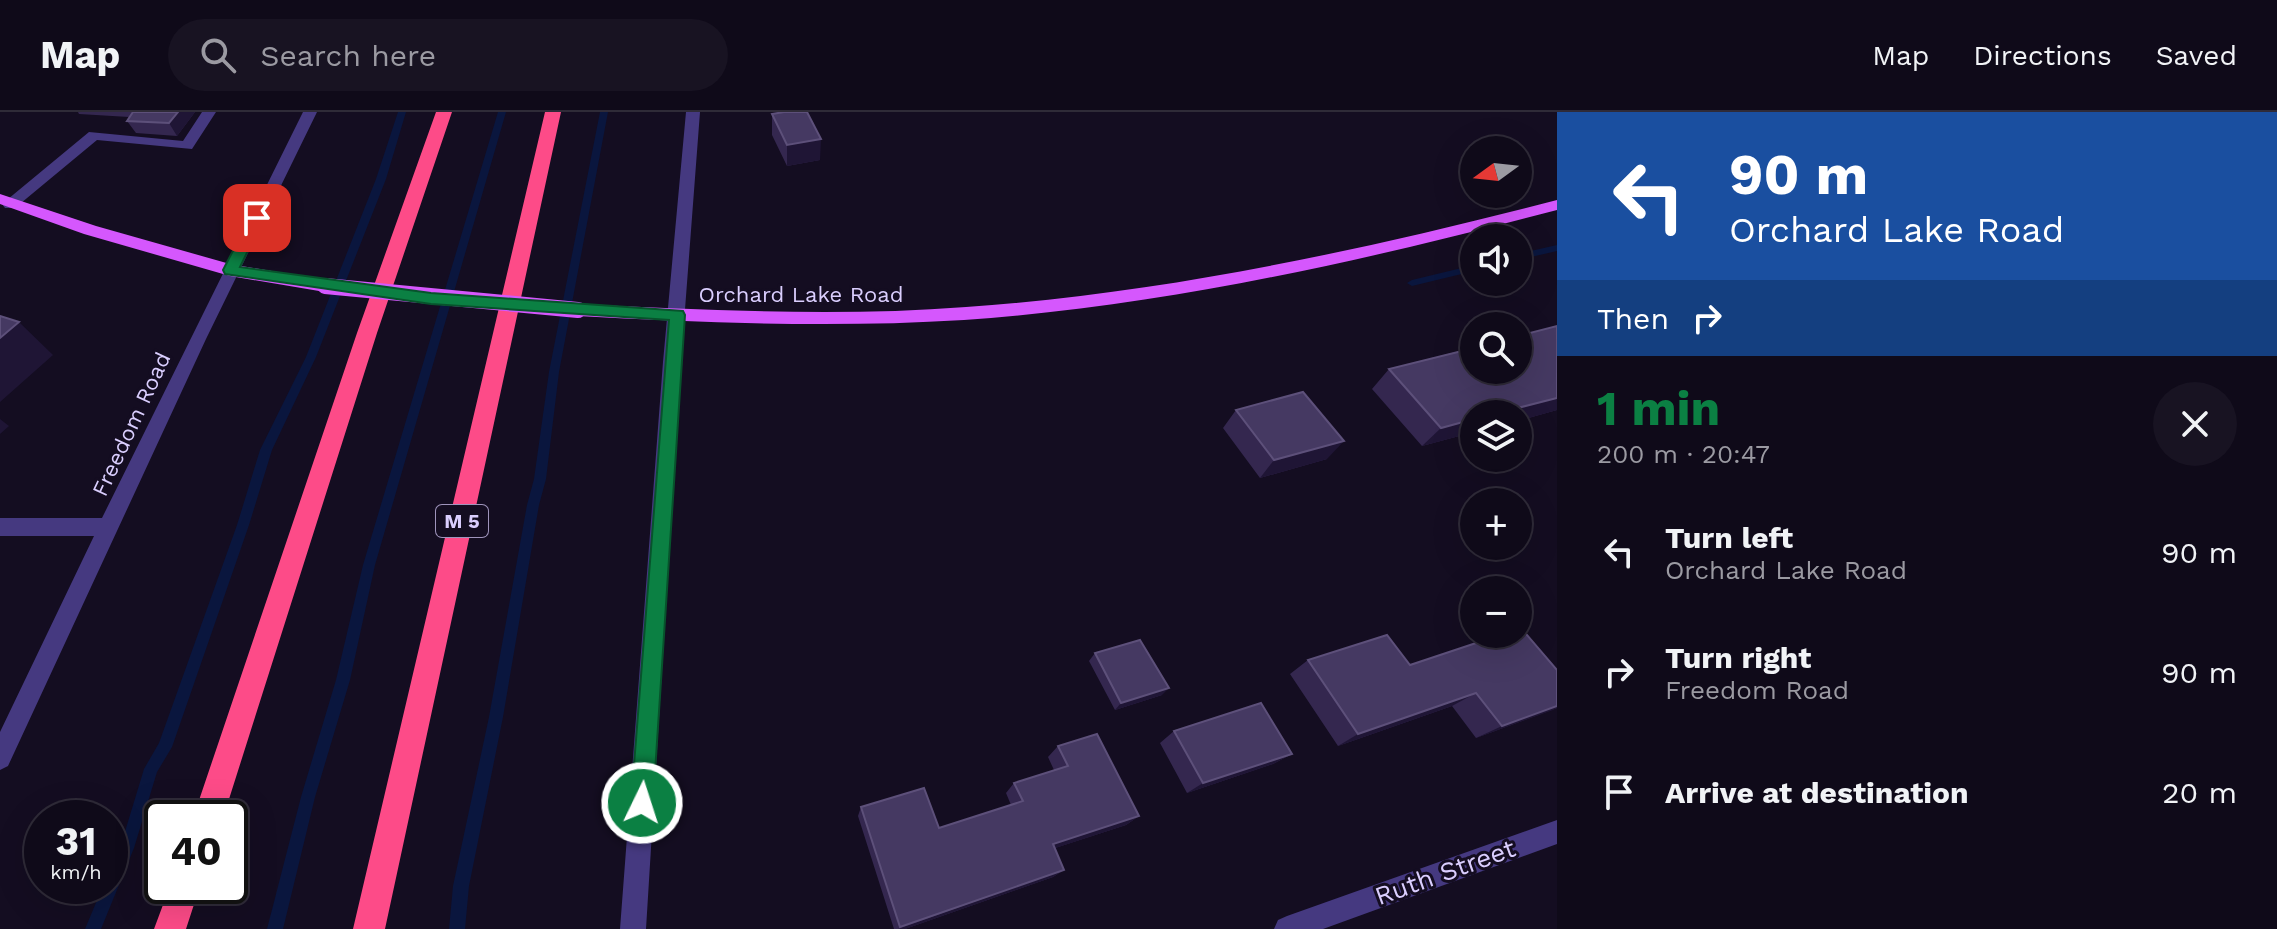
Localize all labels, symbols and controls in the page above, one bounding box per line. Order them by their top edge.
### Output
search box [168,19,728,91]
text: Map [40,33,120,77]
icon: search [196,33,240,77]
text: Search here [260,38,436,73]
text: Map [1872,39,1929,72]
text: Directions [1973,39,2112,72]
text: Saved [2156,39,2237,72]
north arrow [1460,136,1532,208]
map controls [1460,136,1532,648]
text: 90 m [1729,142,1868,208]
icon: left [1597,144,1701,248]
pin [223,184,291,252]
icon: arrive [235,196,279,240]
text: Orchard Lake Road [1729,209,2064,251]
button: sound [1460,224,1532,296]
street label: Orchard Lake Road [699,282,903,307]
icon: right [1685,296,1729,340]
text: Then [1597,301,1669,336]
button: search [1460,312,1532,384]
street label: Freedom Road [87,348,176,500]
text: 1 min [1597,380,1720,437]
button: close [2153,382,2237,466]
button: layers [1460,400,1532,472]
text: 200 m · 20:47 [1597,439,1770,469]
button: + [1460,488,1532,560]
road number: M 5 [436,505,488,537]
text: Turn left [1665,520,1793,555]
icon: left [1597,530,1641,574]
text: 90 m [2161,535,2237,570]
text: Orchard Lake Road [1665,555,1907,585]
button: − [1460,576,1532,648]
text: Turn right [1665,640,1811,675]
icon: right [1597,650,1641,694]
text: 90 m [2161,655,2237,690]
text: Freedom Road [1665,675,1849,705]
position arrow [600,761,684,845]
icon: arrive [1597,770,1641,814]
text: Arrive at destination [1665,775,1969,810]
text: 20 m [2162,775,2237,810]
speed limit sign: 40 [144,800,248,904]
text: 31 [56,818,96,865]
street label: Ruth Street [1371,833,1519,911]
text: km/h [50,860,102,884]

